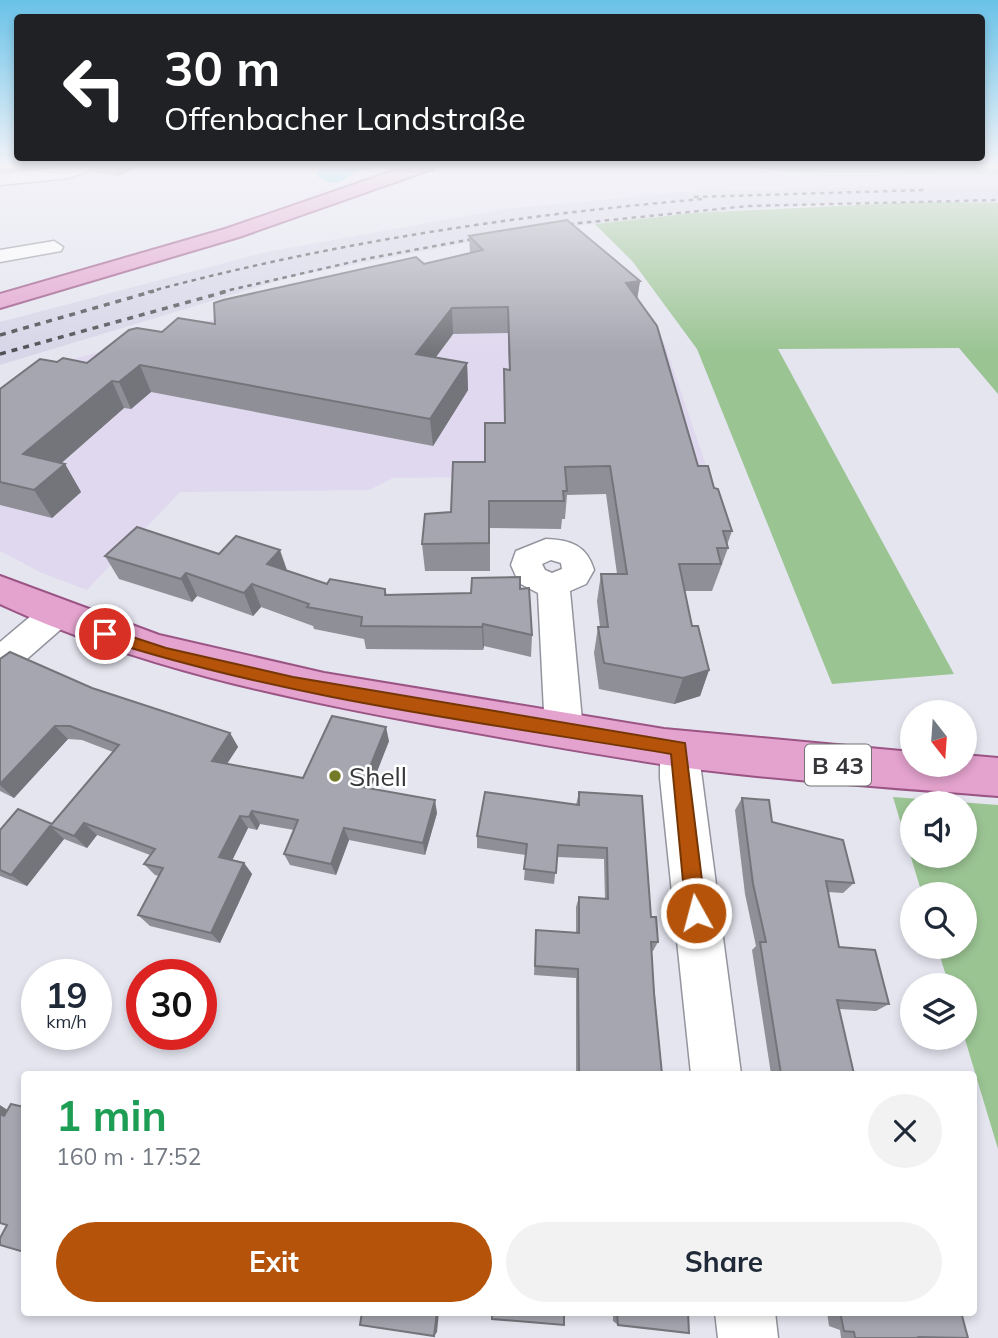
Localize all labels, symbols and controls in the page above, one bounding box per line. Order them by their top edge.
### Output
text: 30 m [164,37,280,98]
icon: left [49,42,140,133]
text: Offenbacher Landstraße [164,98,526,138]
pin [75,604,135,664]
icon: arrive [86,615,124,653]
north arrow [900,700,976,777]
map controls [900,700,977,1050]
road number: B 43 [805,744,871,786]
place label: Shell [349,760,407,793]
marker: Shell [327,768,343,784]
button: sound [900,791,977,868]
position arrow [659,876,733,950]
button: search [900,882,977,959]
speed limit sign: 30 [126,959,217,1050]
text: 19 [45,973,88,1017]
button: layers [900,973,977,1050]
text: km/h [46,1010,87,1033]
text: 1 min [56,1089,167,1142]
button: close [868,1094,942,1168]
text: 160 m · 17:52 [56,1142,201,1171]
button: Exit [56,1222,492,1302]
button: Share [506,1222,942,1302]

